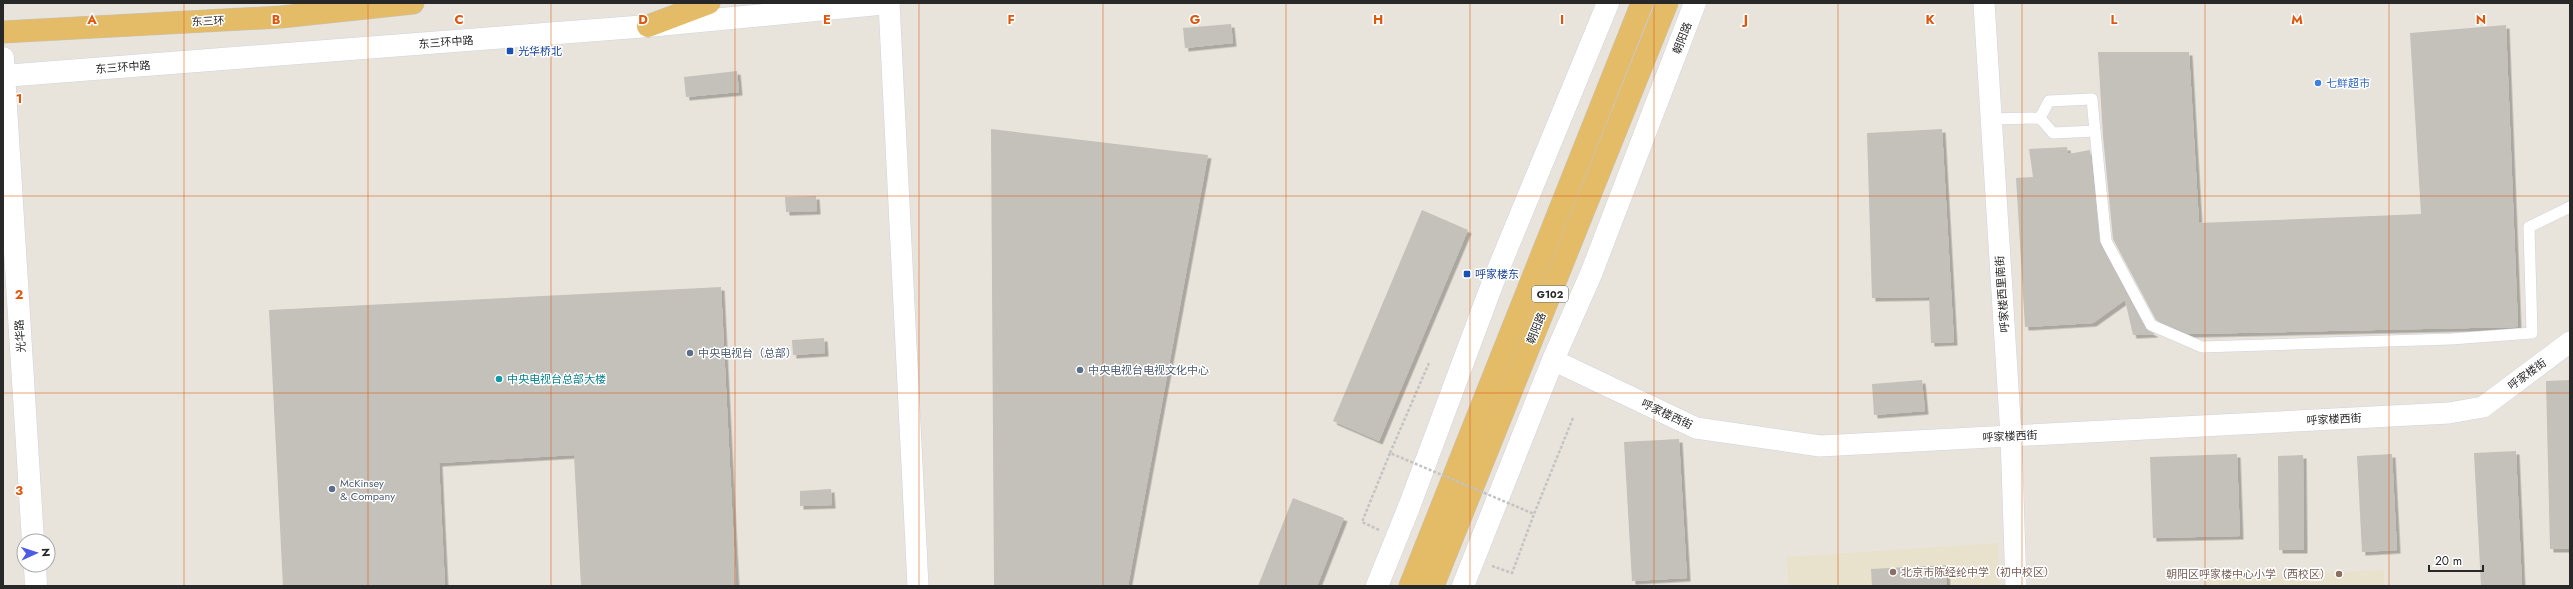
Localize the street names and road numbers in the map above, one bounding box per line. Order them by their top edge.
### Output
street label: 东三环 [191,12,225,30]
street label: 朝阳路 [1669,20,1695,56]
street label: 东三环中路 [418,32,474,52]
street label: 东三环中路 [95,57,151,77]
street label: 呼家楼西里南街 [1991,255,2013,333]
road number: G102 [1532,286,1568,302]
street label: 朝阳路 [1522,310,1550,346]
street label: 光华路 [11,319,29,353]
street label: 呼家楼街 [2504,355,2550,393]
street label: 呼家楼西街 [1639,395,1695,433]
street label: 呼家楼西街 [2306,410,2362,428]
street label: 呼家楼西街 [1982,427,2038,445]

